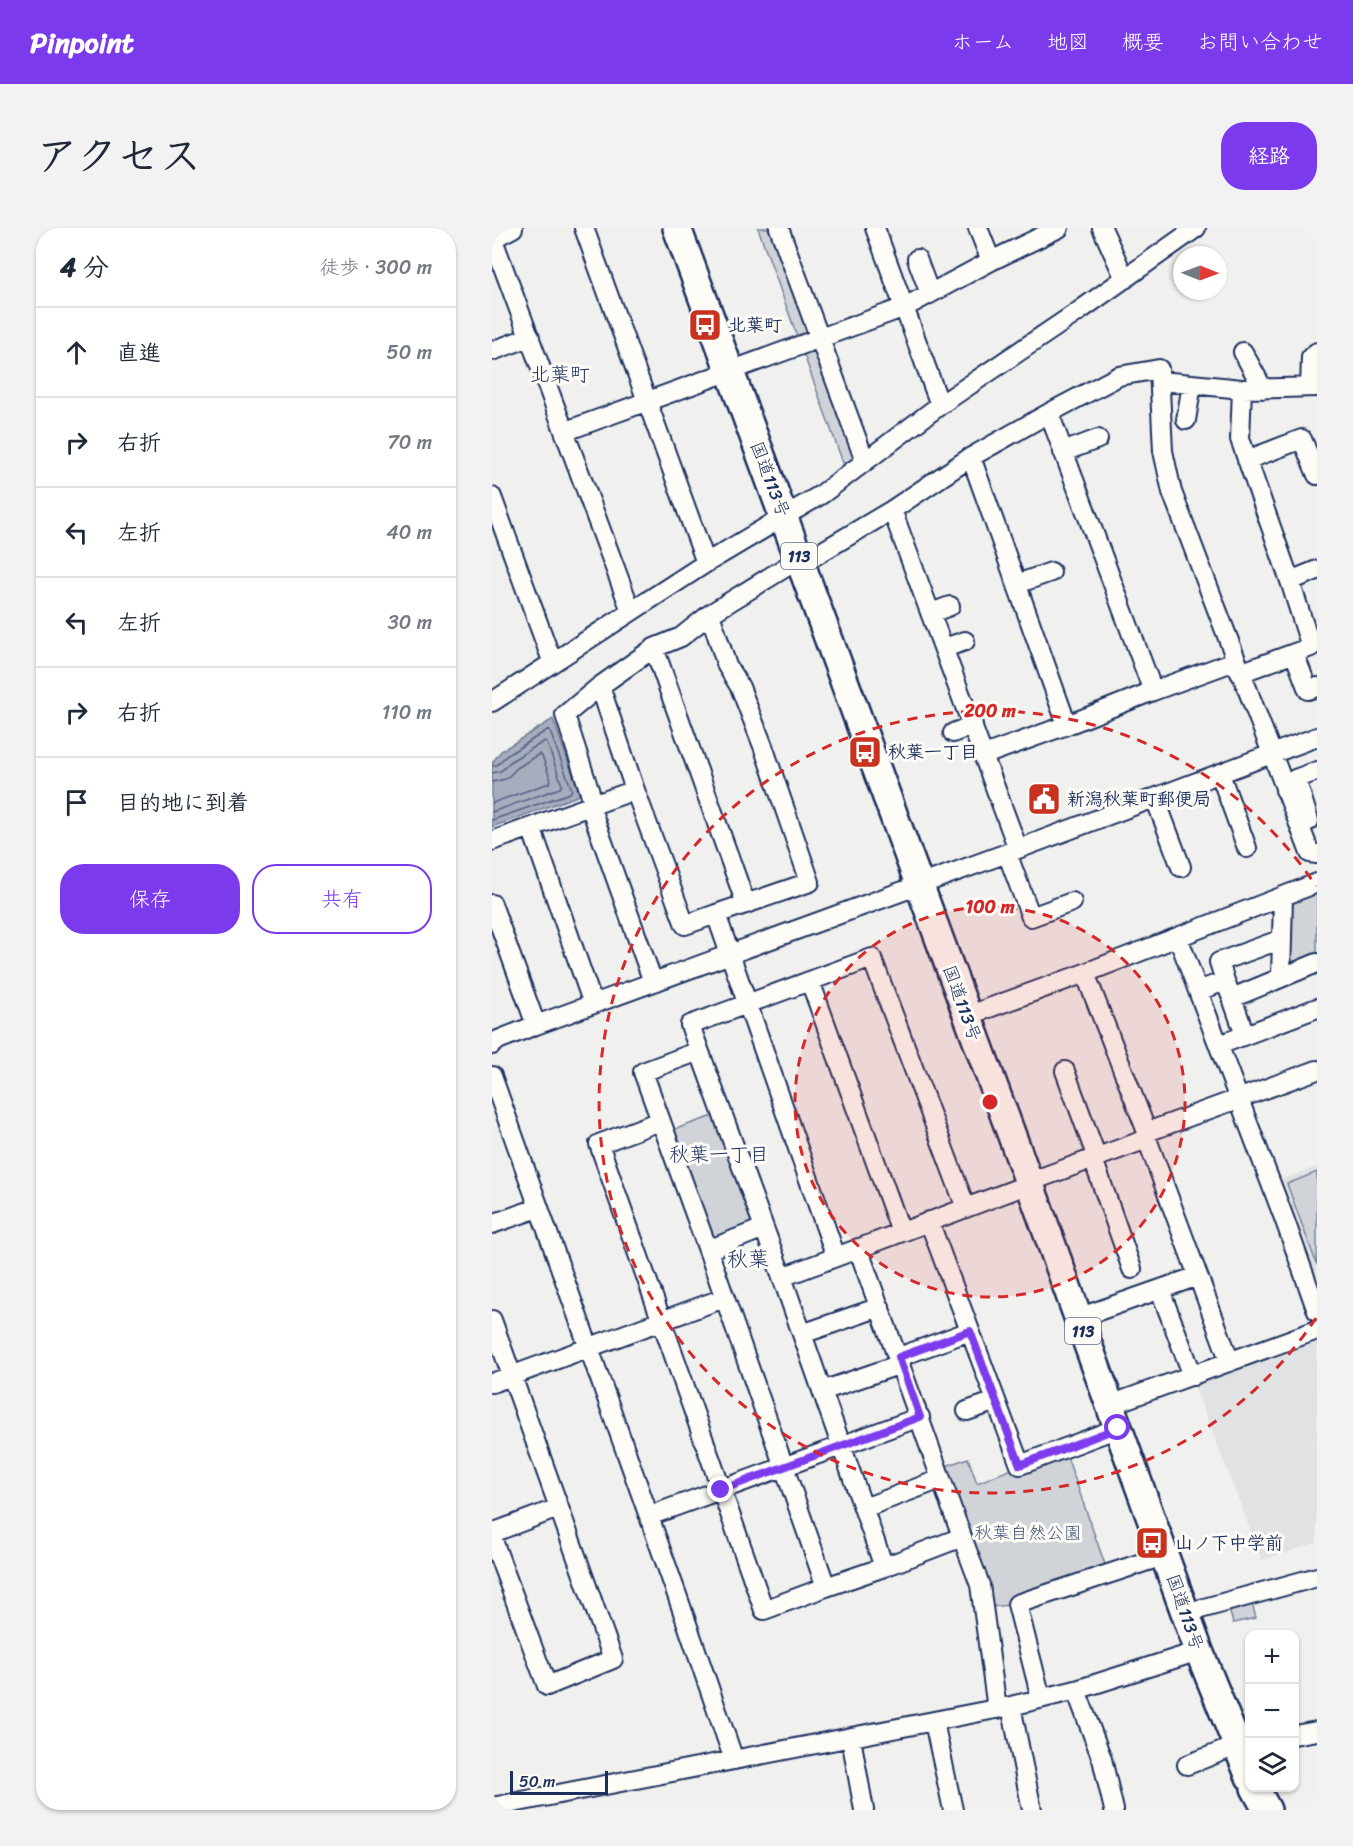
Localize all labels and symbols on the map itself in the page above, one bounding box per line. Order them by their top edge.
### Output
north arrow [1173,246,1227,300]
bus stop icon: 北葉町 [687,307,723,343]
place label: 北葉町 [728,309,782,341]
district label: 北葉町 [530,357,590,392]
street label: 国道113号 [741,436,799,522]
road number: 113 [781,543,817,569]
text: 200 m [963,695,1016,727]
bus stop icon: 秋葉一丁目 [847,734,883,770]
place label: 秋葉一丁目 [888,736,978,768]
public building icon: 新潟秋葉町郵便局 [1026,781,1062,817]
place label: 新潟秋葉町郵便局 [1067,783,1211,815]
text: 100 m [966,891,1015,923]
street label: 国道113号 [933,960,991,1046]
centre of rings [980,1092,1000,1112]
district label: 秋葉一丁目 [669,1137,769,1172]
district label: 秋葉 [727,1240,769,1278]
road number: 113 [1065,1318,1101,1344]
route start [1104,1414,1130,1440]
route end [707,1476,733,1502]
park label: 秋葉自然公園 [974,1517,1082,1549]
bus stop icon: 山ノ下中学前 [1134,1525,1170,1561]
place label: 山ノ下中学前 [1175,1527,1283,1559]
street label: 国道113号 [1157,1569,1213,1655]
scale bar [510,1768,608,1796]

